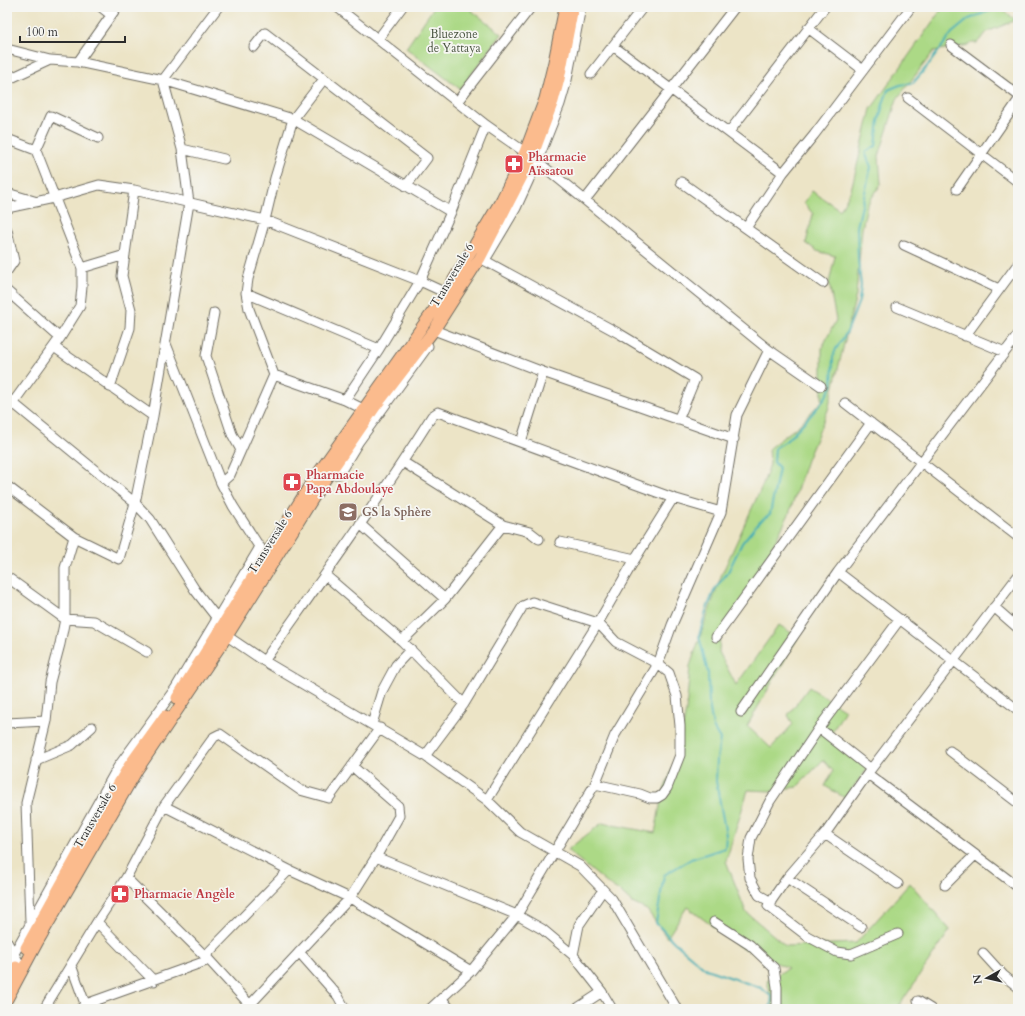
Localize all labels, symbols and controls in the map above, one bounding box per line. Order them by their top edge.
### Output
scale bar [20,18,125,44]
text: 100 m [26,24,59,40]
park label: Bluezone de Yattaya [427,26,482,56]
place label: Pharmacie Aïssatou [528,149,586,179]
pharmacy icon: Pharmacie Aïssatou [503,153,525,175]
street label: Transversale 6 [427,240,477,310]
place label: Pharmacie Papa Abdoulaye [306,467,393,497]
pharmacy icon: Pharmacie Papa Abdoulaye [281,471,303,493]
school or university icon: GS la Sphère [337,501,359,523]
place label: GS la Sphère [362,504,431,520]
street label: Transversale 6 [244,507,296,577]
street label: Transversale 6 [70,781,120,851]
pharmacy icon: Pharmacie Angèle [109,883,131,905]
place label: Pharmacie Angèle [134,886,235,902]
north arrow [967,958,1007,998]
text: N [969,973,986,985]

